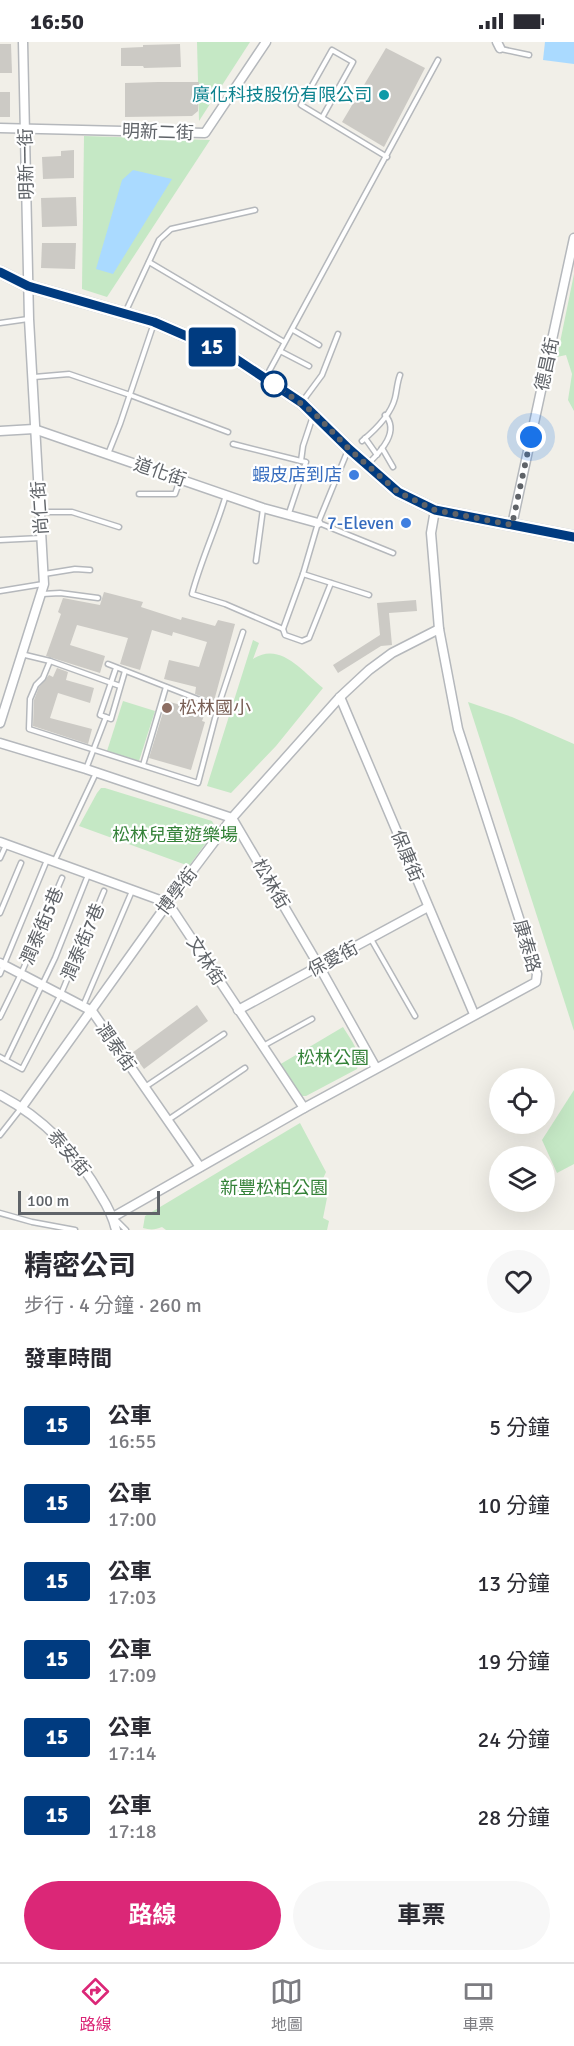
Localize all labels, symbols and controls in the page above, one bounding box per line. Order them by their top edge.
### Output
text: 16:50 [30,8,84,35]
place label: 廣化科技股份有限公司 [192,84,372,106]
marker: 廣化科技股份有限公司 [377,88,391,102]
street label: 明新二街 [122,120,194,144]
street label: 明新一街 [14,128,38,200]
line badge: 15 [185,328,239,366]
text: 15 [201,334,223,360]
street label: 德昌街 [531,335,563,393]
unlabelled marker [261,371,287,397]
your location [516,422,546,452]
street label: 道化街 [131,453,189,491]
place label: 蝦皮店到店 [252,464,342,486]
marker: 蝦皮店到店 [347,468,361,482]
street label: 尚仁街 [27,480,53,536]
place label: 7-Eleven [327,512,394,534]
marker: 7-Eleven [399,516,413,530]
place label: 松林國小 [179,697,251,719]
marker: 松林國小 [160,701,174,715]
park label: 松林兒童遊樂場 [112,824,238,846]
street label: 保康街 [386,827,428,885]
street label: 松林街 [248,855,294,913]
street label: 博學街 [152,863,202,919]
street label: 潤泰街5巷 [16,884,68,968]
street label: 潤泰街7巷 [57,900,109,984]
street label: 康泰路 [509,917,545,975]
street label: 文林街 [182,932,230,990]
street label: 保愛街 [304,937,362,981]
street label: 潤泰街 [92,1019,140,1075]
park label: 松林公園 [297,1047,369,1069]
map controls [489,1068,555,1212]
button: locate [489,1068,555,1134]
street label: 泰安街 [43,1125,95,1181]
button: layers [489,1146,555,1212]
park label: 新豐松柏公園 [220,1177,328,1199]
scale bar [18,1188,160,1216]
text: 100 m [27,1191,69,1211]
text: 精密公司 [24,1249,136,1283]
button: heart [487,1250,550,1313]
text: 步行 · 4 分鐘 · 260 m [24,1293,202,1318]
text: 發車時間 [24,1345,112,1372]
text: 公車 [108,1402,152,1429]
text: 15 [46,1412,68,1438]
text: 5 分鐘 [489,1414,550,1441]
text: 16:55 [108,1429,157,1454]
text: 公車 [108,1480,152,1507]
text: 15 [46,1490,68,1516]
text: 10 分鐘 [477,1492,550,1519]
text: 17:00 [108,1507,157,1532]
text: 公車 [108,1558,152,1585]
text: 15 [46,1568,68,1594]
text: 13 分鐘 [477,1570,550,1597]
text: 17:03 [108,1585,157,1610]
text: 公車 [108,1636,152,1663]
text: 15 [46,1646,68,1672]
text: 19 分鐘 [477,1648,550,1675]
text: 17:09 [108,1663,157,1688]
text: 公車 [108,1714,152,1741]
text: 15 [46,1724,68,1750]
text: 24 分鐘 [477,1726,550,1753]
text: 17:14 [108,1741,157,1766]
text: 公車 [108,1792,152,1819]
text: 15 [46,1802,68,1828]
text: 28 分鐘 [477,1804,550,1831]
text: 17:18 [108,1819,157,1844]
button: 路線 [24,1881,281,1950]
button: 車票 [293,1881,550,1950]
tab: 路線 [79,1975,112,2035]
tab: 地圖 [270,1975,303,2035]
tab: 車票 [462,1975,495,2035]

